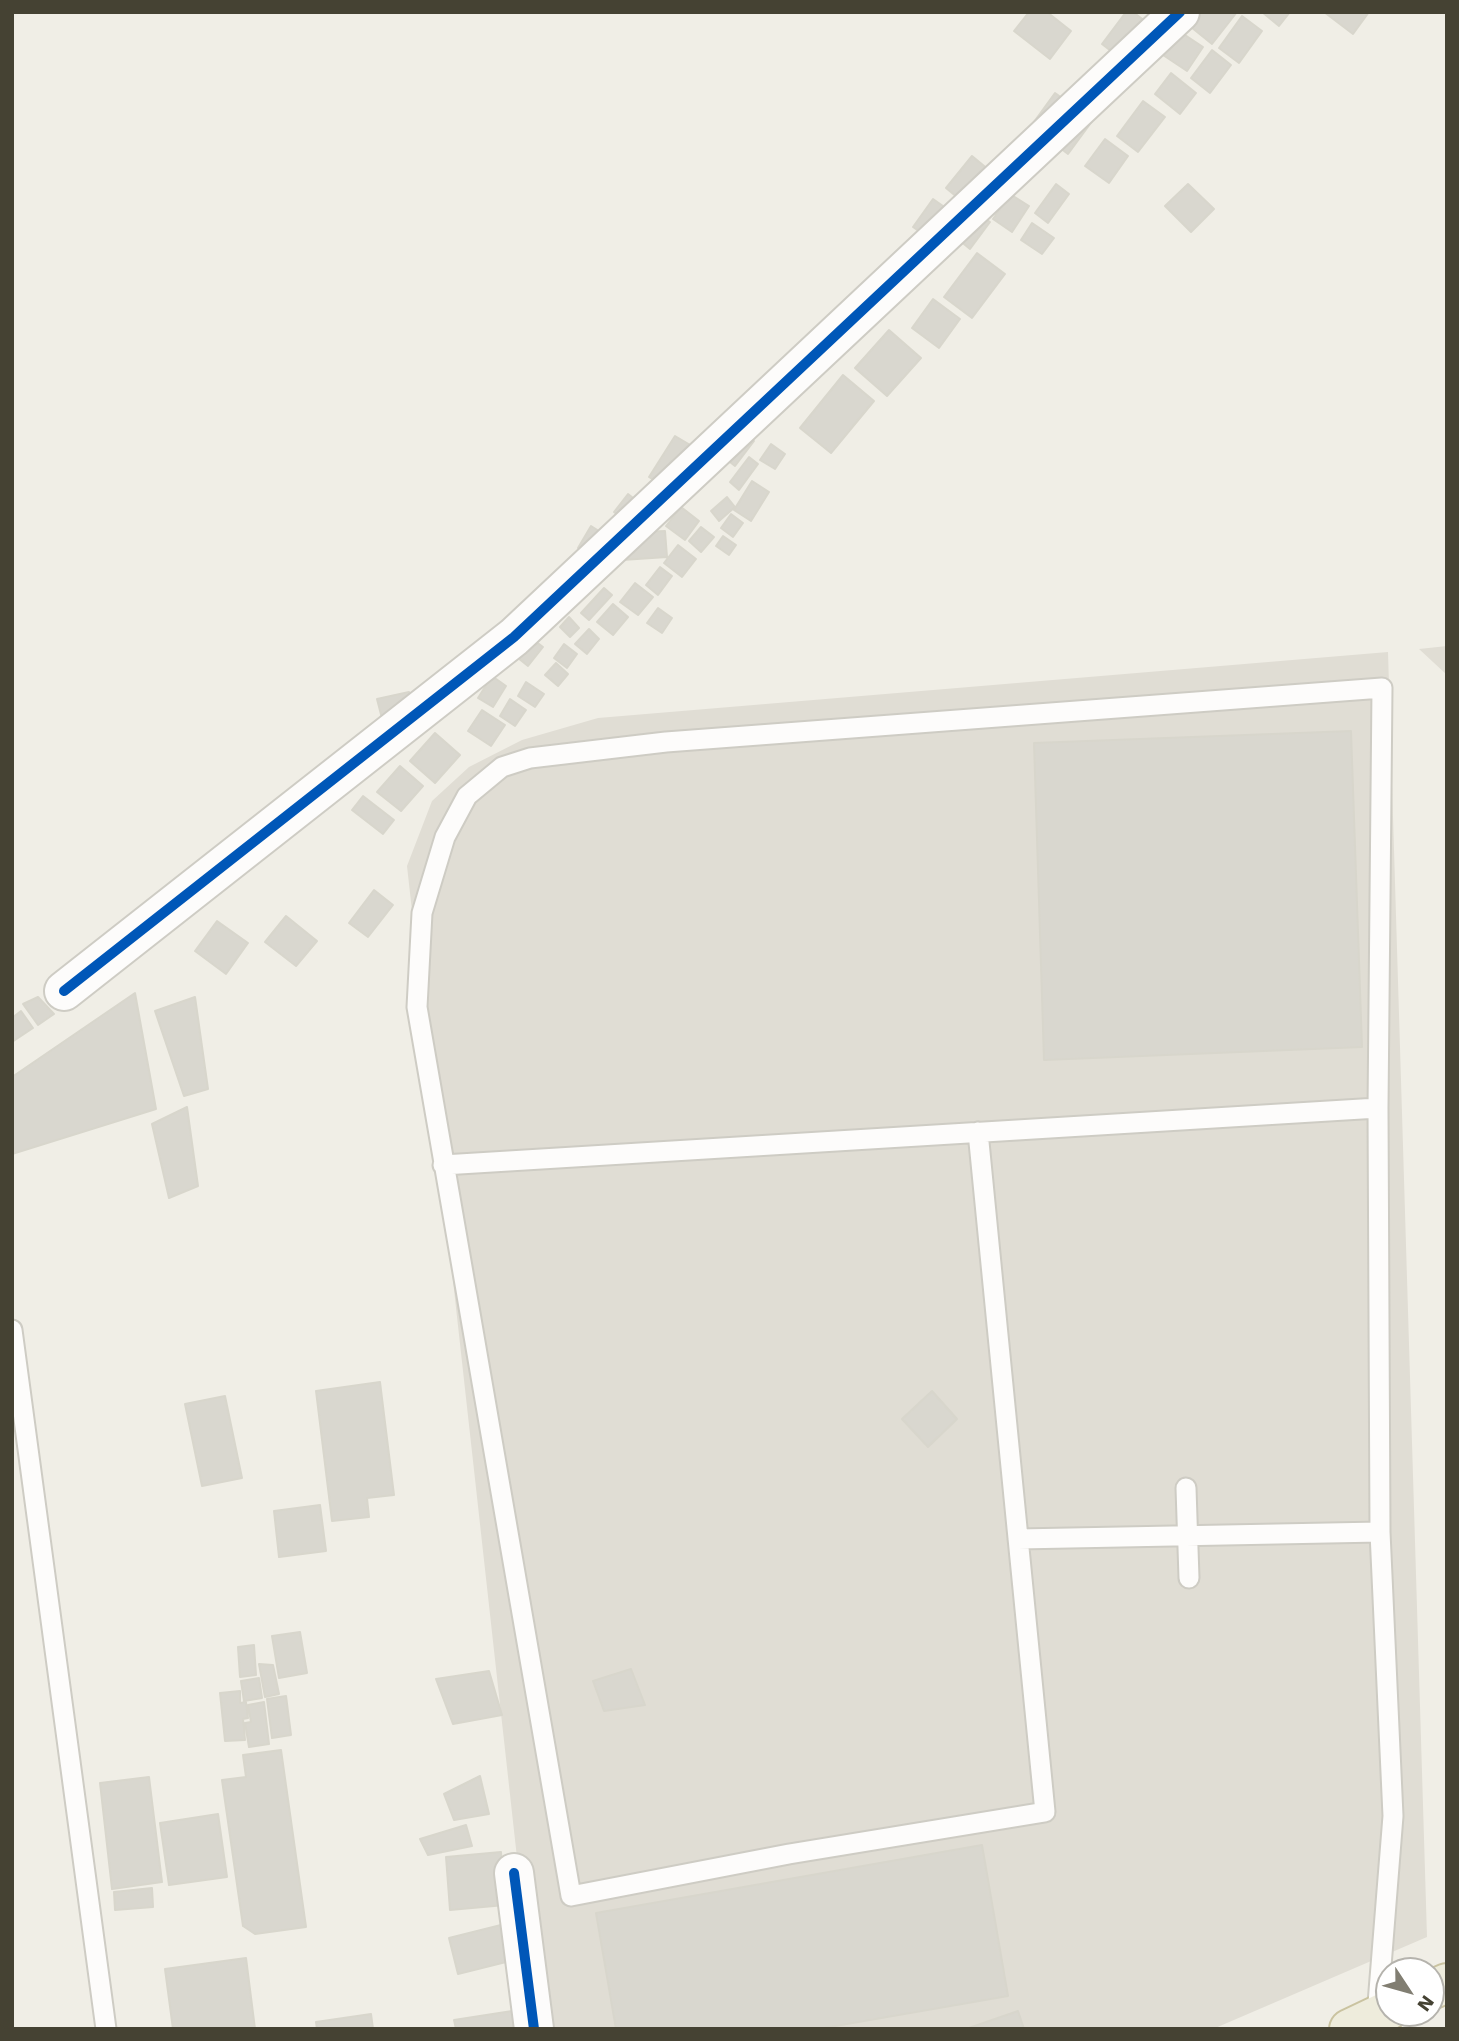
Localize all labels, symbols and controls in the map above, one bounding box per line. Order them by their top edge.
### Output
north arrow [1375,1957,1445,2027]
text: N [1412,1991,1439,2016]

